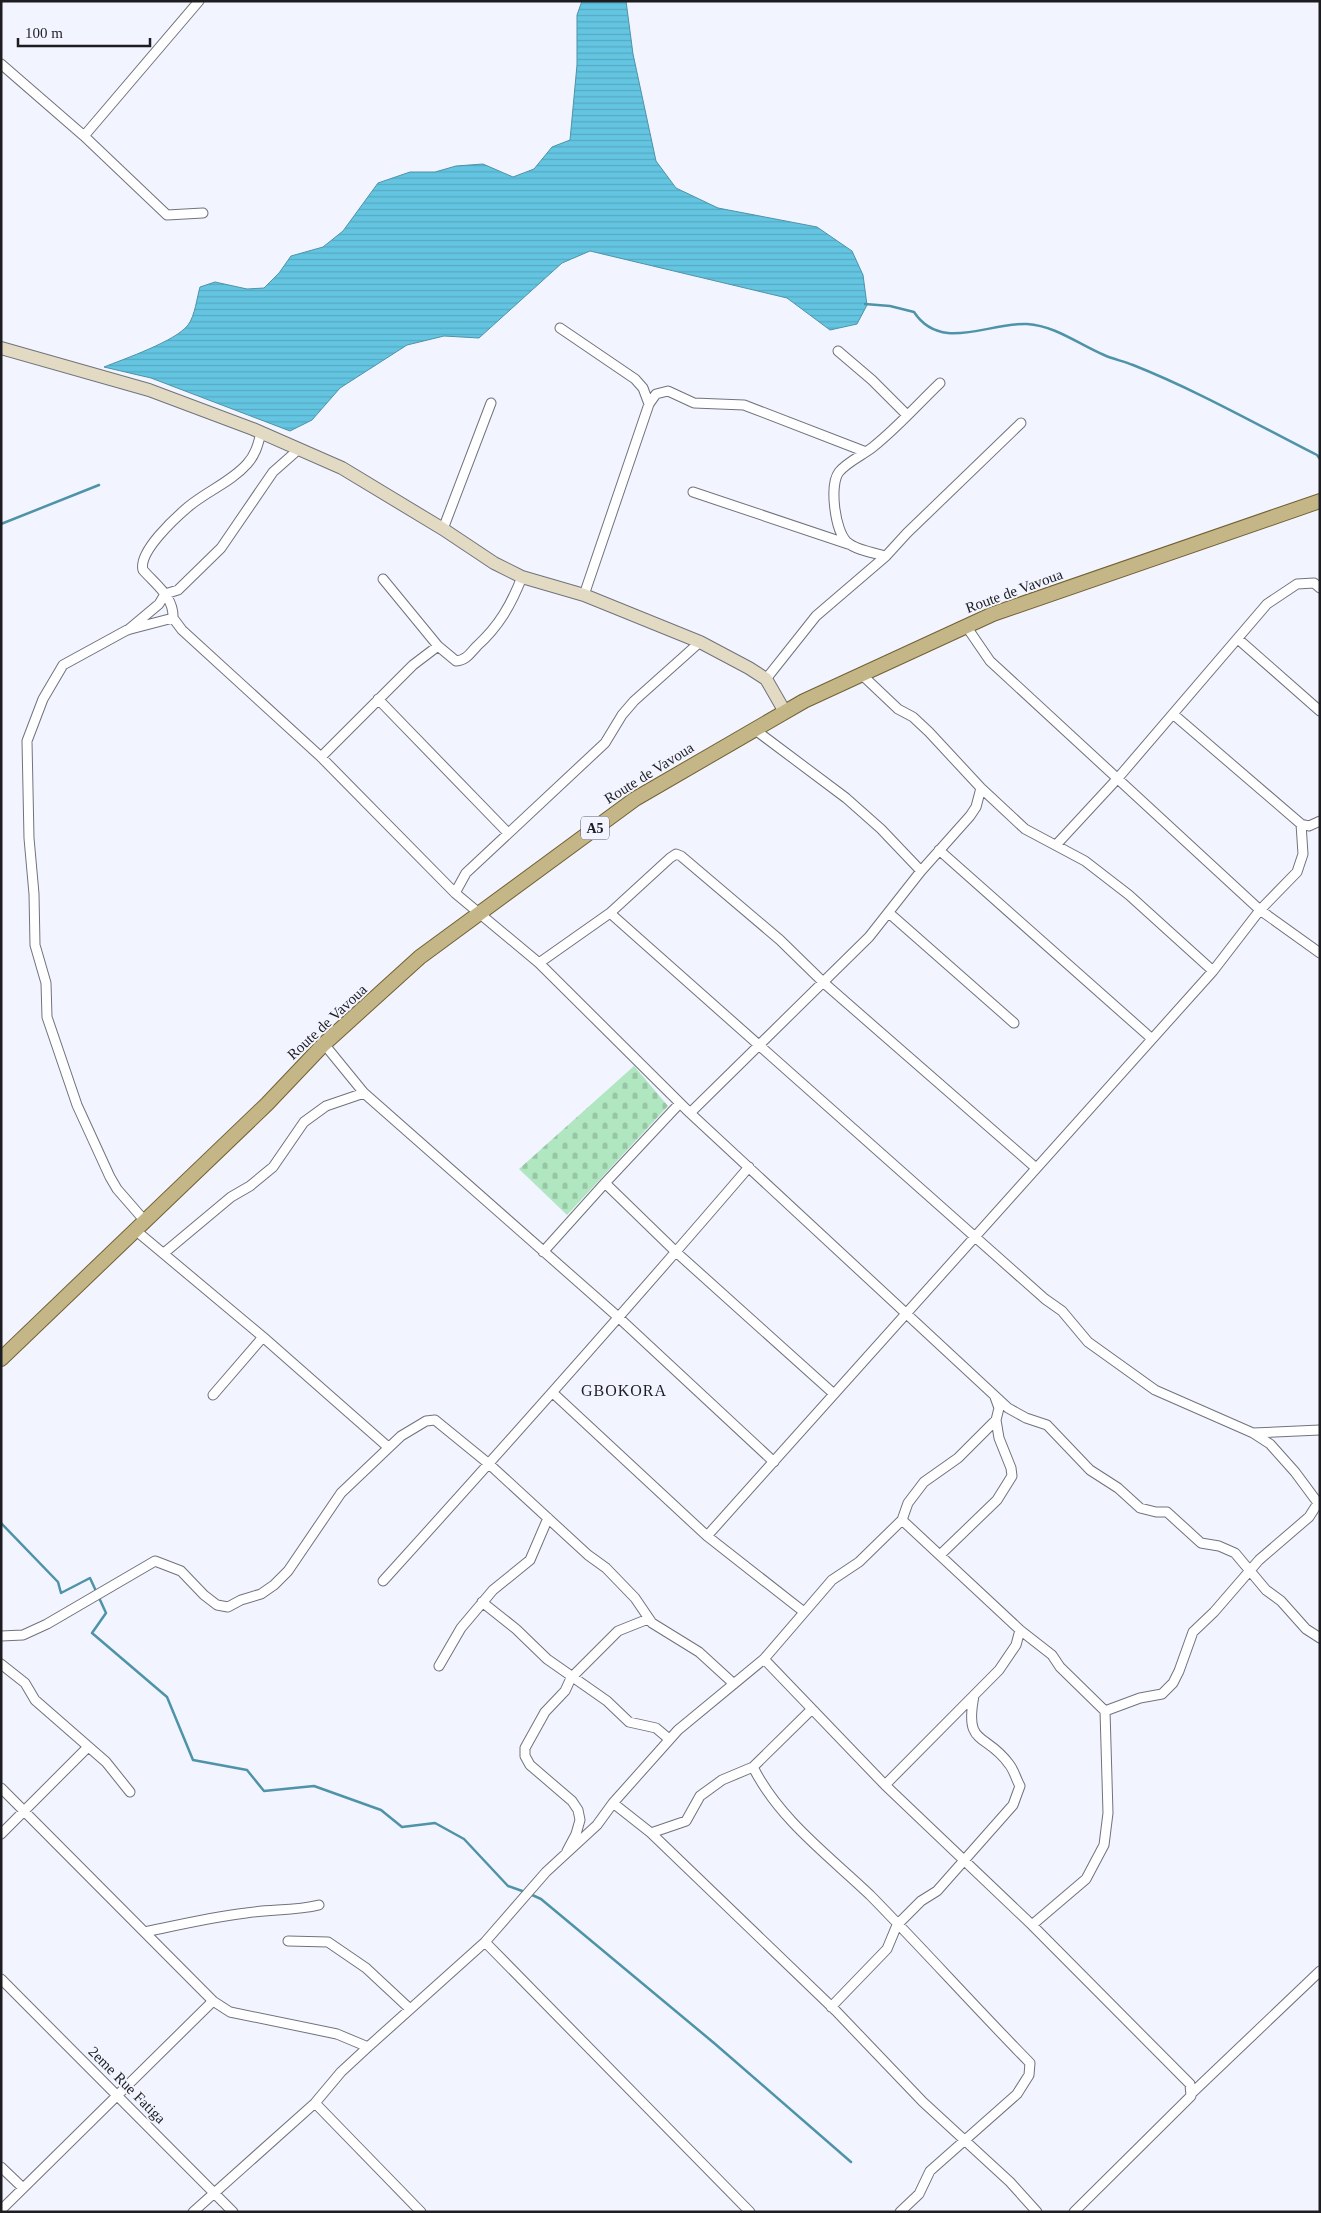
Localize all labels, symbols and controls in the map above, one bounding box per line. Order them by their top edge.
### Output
scale bar [18,15,150,47]
text: 100 m [25,25,63,41]
street label: Route de Vavoua [963,566,1065,616]
street label: Route de Vavoua [601,739,697,807]
road number: A5 [581,816,609,840]
street label: Route de Vavoua [284,981,370,1063]
district label: GBOKORA [581,1382,667,1399]
street label: 2eme Rue Fatiga [85,2043,169,2127]

